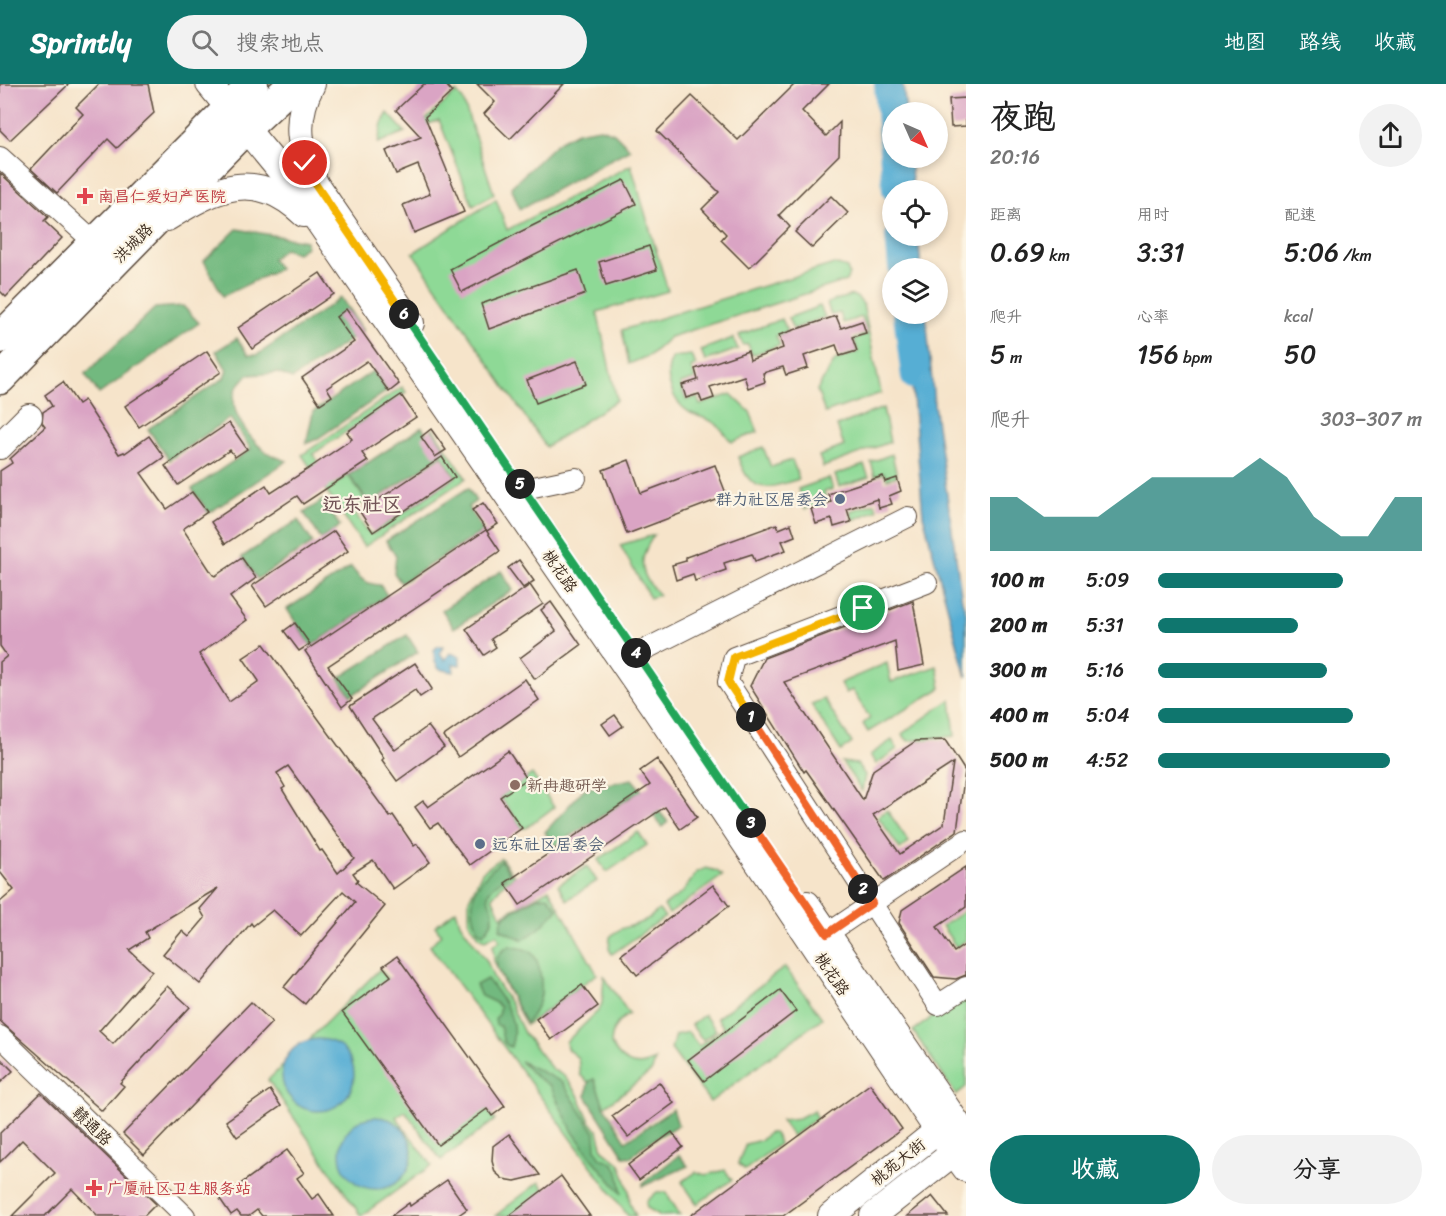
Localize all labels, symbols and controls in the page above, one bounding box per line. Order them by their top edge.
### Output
search box [167,15,587,69]
text: Sprintly [30,18,131,67]
text: 搜索地点 [236,23,324,62]
text: 地图 [1224,23,1266,61]
text: 路线 [1299,23,1341,61]
text: 收藏 [1374,23,1416,61]
icon: search [188,26,221,59]
text: 夜跑 [990,88,1056,146]
north arrow [882,102,948,168]
map controls [882,102,948,324]
button: share [1359,104,1422,167]
pin [279,137,330,188]
text: 20:16 [990,140,1040,175]
icon: check [288,146,321,179]
button: locate [882,180,948,246]
place label: 南昌仁爱妇产医院 [98,182,226,211]
marker: 南昌仁爱妇产医院 [76,187,94,205]
text: 距离 [990,200,1022,229]
text: 用时 [1137,200,1169,229]
text: 配速 [1284,200,1316,229]
street label: 洪城路 [106,216,160,270]
text: 0.69 [990,229,1045,275]
text: 3:31 [1137,229,1185,275]
text: 5:06 [1284,229,1339,275]
text: km [1045,241,1070,270]
text: /km [1339,241,1372,270]
button: layers [882,258,948,324]
pin: 6 [389,299,419,329]
text: 6 [399,299,409,328]
text: 爬升 [990,302,1022,331]
text: 心率 [1137,302,1169,331]
text: kcal [1284,302,1313,331]
text: 5 [990,331,1006,377]
text: 156 [1137,331,1179,377]
text: 50 [1284,331,1316,377]
text: m [1006,343,1022,372]
text: bpm [1179,343,1213,372]
text: 爬升 [990,402,1030,437]
text: 303–307 m [1320,402,1422,437]
pin: 5 [505,469,535,499]
text: 5 [515,469,525,498]
place label: 群力社区居委会 [716,485,828,514]
district label: 远东社区 [322,487,402,522]
marker: 群力社区居委会 [833,492,847,506]
street label: 桃花路 [534,543,586,599]
text: 100 m [990,563,1044,598]
text: 5:09 [1086,563,1129,598]
pin [837,582,888,633]
icon: arrive [846,591,879,624]
text: 200 m [990,608,1047,643]
text: 5:31 [1086,608,1124,643]
pin: 4 [621,638,651,668]
text: 4 [631,638,641,667]
text: 300 m [990,653,1047,688]
text: 5:16 [1086,653,1124,688]
text: 400 m [990,698,1048,733]
text: 5:04 [1086,698,1129,733]
pin: 1 [736,702,766,732]
text: 1 [748,702,754,731]
text: 500 m [990,743,1048,778]
text: 4:52 [1086,743,1128,778]
place label: 新冉趣研学 [527,771,607,800]
marker: 新冉趣研学 [508,778,522,792]
pin: 3 [736,808,766,838]
text: 3 [747,808,755,837]
place label: 远东社区居委会 [492,830,604,859]
marker: 远东社区居委会 [473,837,487,851]
pin: 2 [848,874,878,904]
text: 2 [858,874,868,903]
street label: 桃花路 [807,946,857,1002]
street label: 赣通路 [65,1099,119,1153]
street label: 桃苑大街 [864,1131,932,1193]
button: 收藏 [990,1135,1200,1204]
button: 分享 [1212,1135,1422,1204]
place label: 广厦社区卫生服务站 [107,1174,251,1203]
marker: 广厦社区卫生服务站 [85,1179,103,1197]

